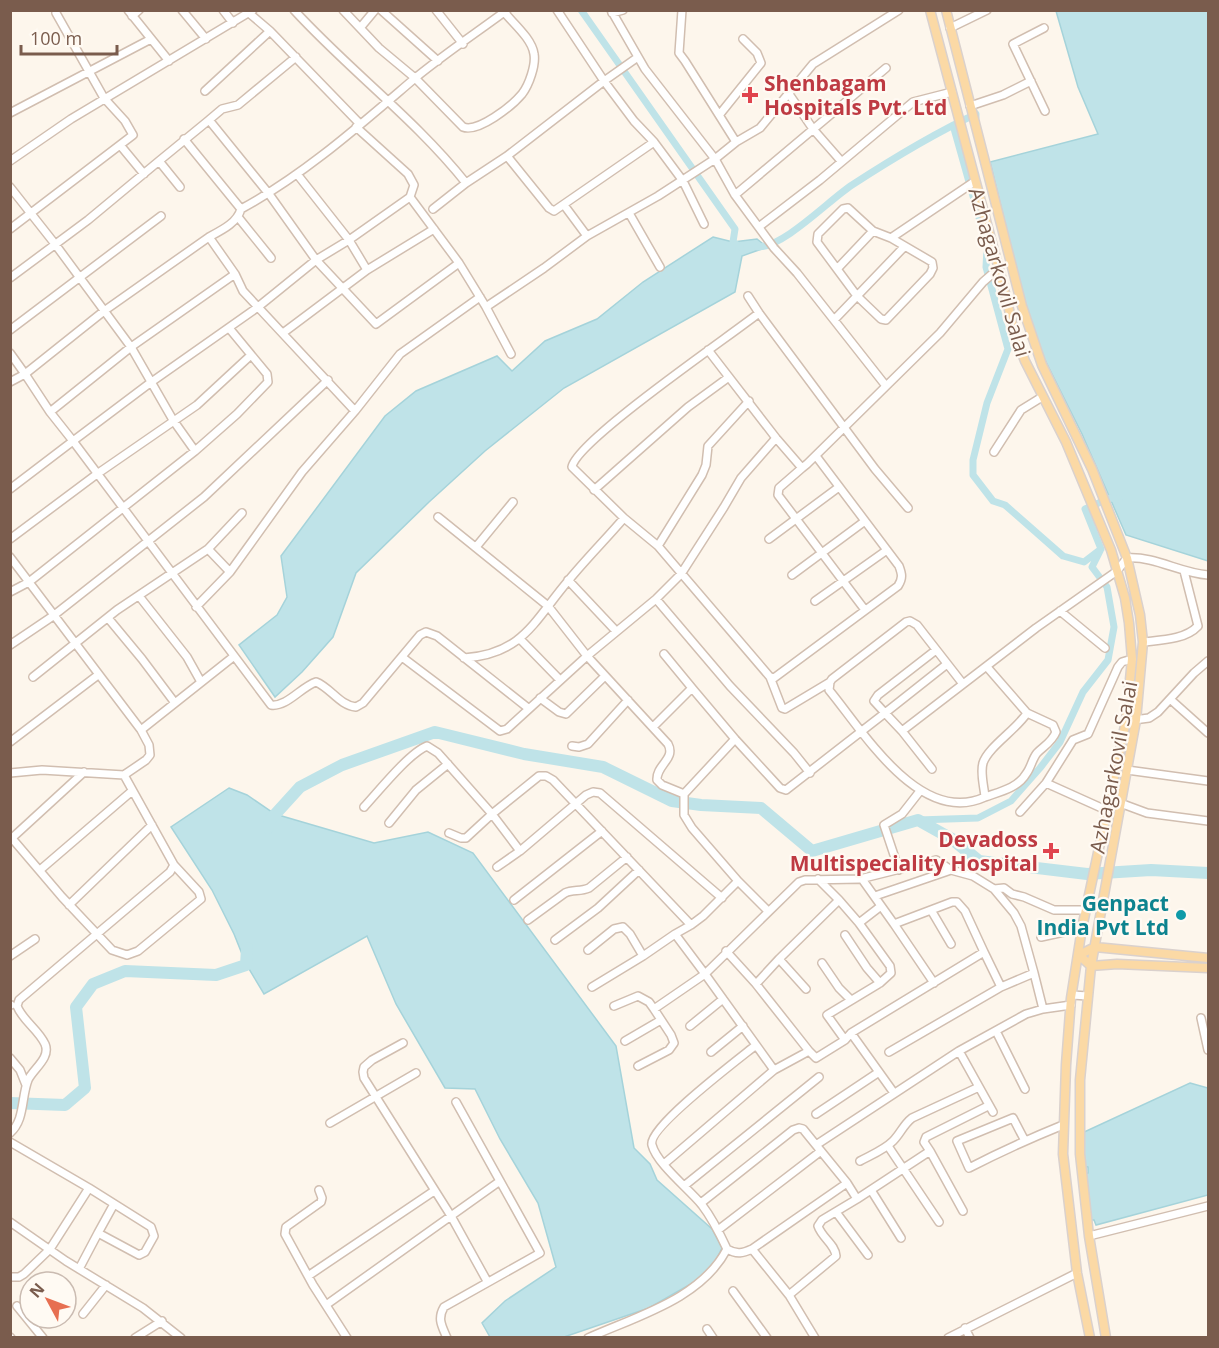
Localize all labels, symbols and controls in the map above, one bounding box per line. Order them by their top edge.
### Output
scale bar [21,18,117,56]
text: 100 m [30,26,82,50]
place label: Shenbagam Hospitals Pvt. Ltd [764,69,947,121]
marker: Shenbagam Hospitals Pvt. Ltd [741,86,759,104]
street label: Azhagarkovil Salai [962,184,1038,360]
street label: Azhagarkovil Salai [1083,678,1143,856]
place label: Devadoss Multispeciality Hospital [790,825,1038,877]
marker: Devadoss Multispeciality Hospital [1042,842,1060,860]
place label: Genpact India Pvt Ltd [1036,889,1169,941]
marker: Genpact India Pvt Ltd [1174,908,1188,922]
north arrow [18,1270,78,1330]
text: N [24,1278,49,1302]

